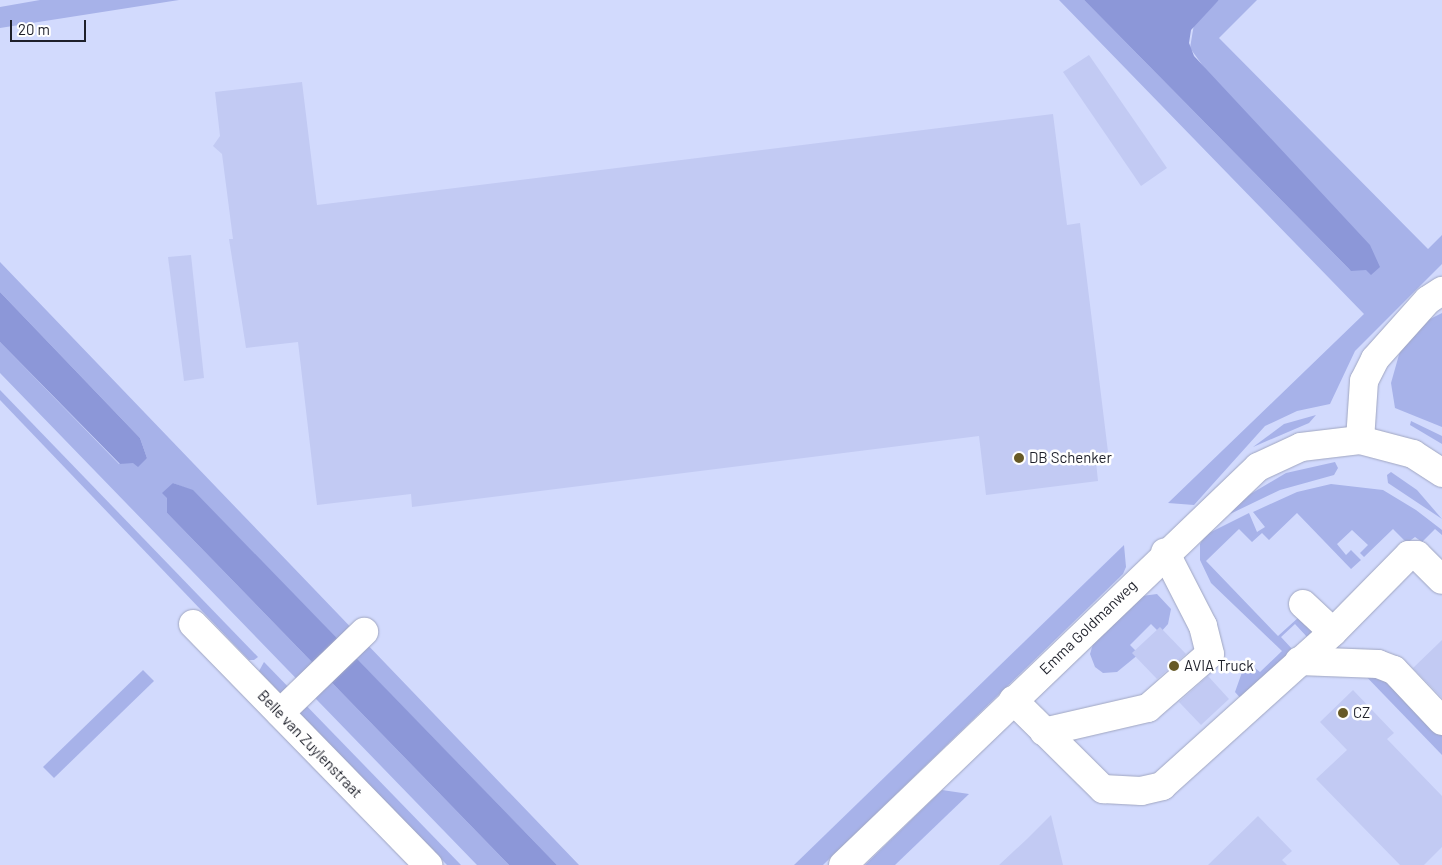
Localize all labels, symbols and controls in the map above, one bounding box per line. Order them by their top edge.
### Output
scale bar [12,10,89,42]
text: 20 m [18,20,50,38]
place label: DB Schenker [1029,449,1112,467]
marker: DB Schenker [1013,452,1025,464]
street label: Emma Goldmanweg [1036,576,1140,678]
place label: AVIA Truck [1184,657,1254,675]
marker: AVIA Truck [1168,660,1180,672]
street label: Belle van Zuylenstraat [254,686,366,802]
place label: CZ [1353,704,1370,722]
marker: CZ [1337,707,1349,719]

